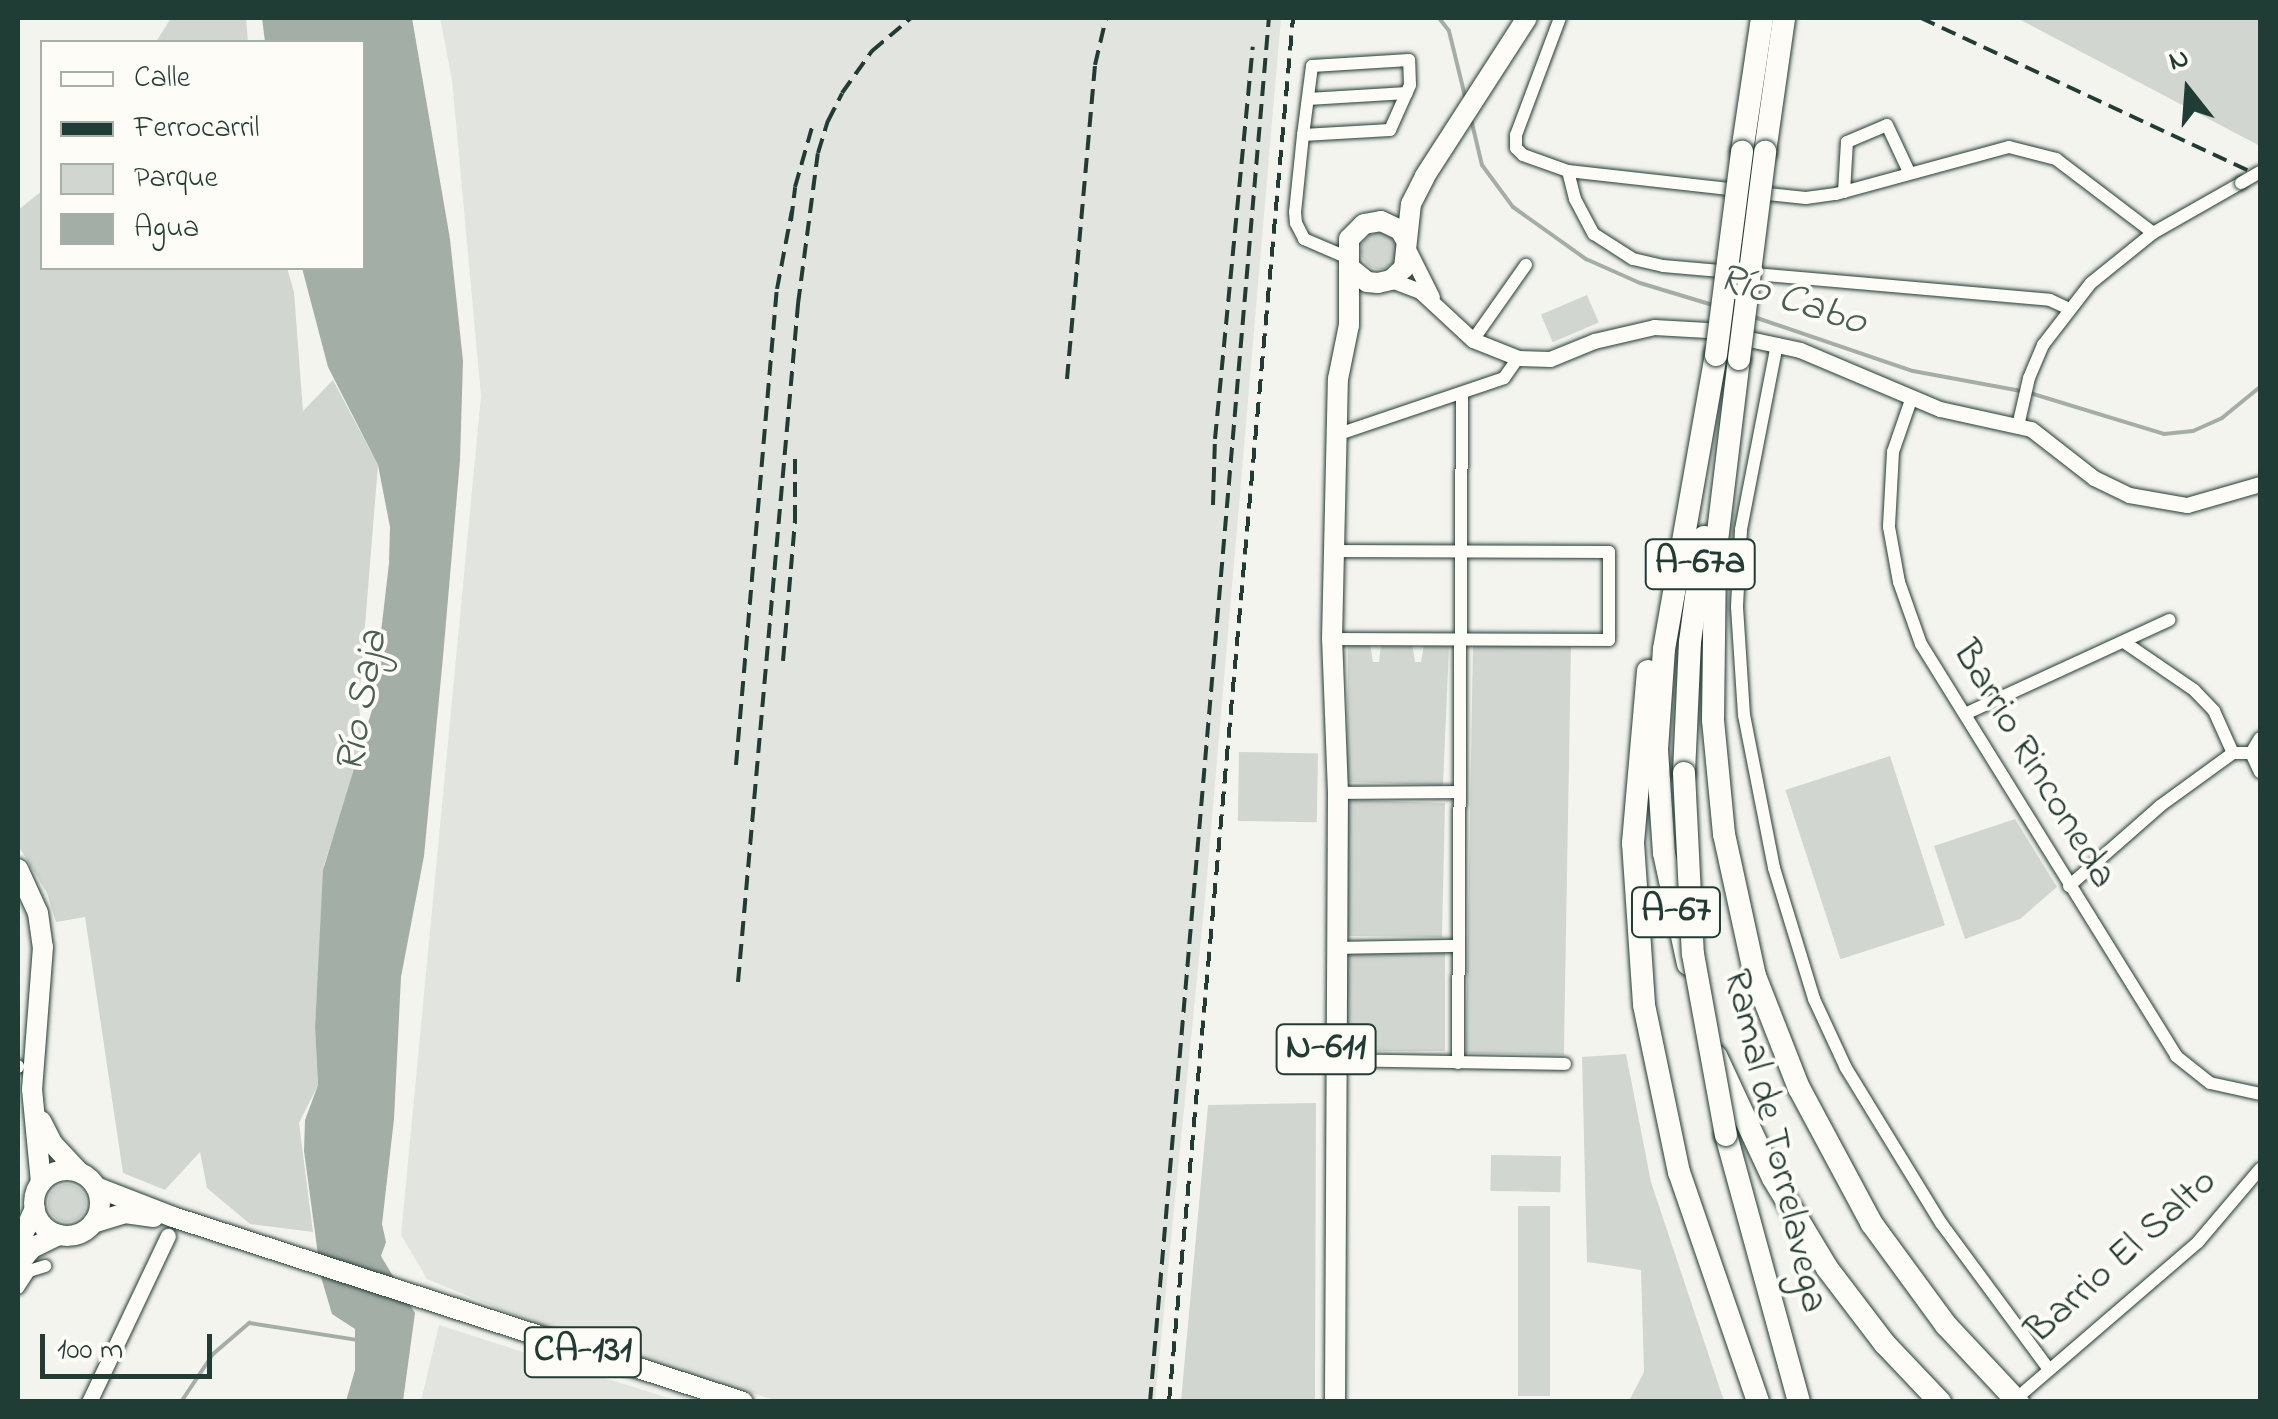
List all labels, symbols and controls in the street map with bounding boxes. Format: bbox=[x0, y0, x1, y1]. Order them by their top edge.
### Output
text: N bbox=[2164, 38, 2194, 83]
legend bbox=[40, 40, 365, 270]
north arrow bbox=[2138, 40, 2238, 140]
text: Calle bbox=[134, 57, 190, 101]
text: Ferrocarril bbox=[134, 107, 260, 151]
text: Parque bbox=[134, 157, 218, 201]
text: Agua bbox=[134, 207, 199, 251]
water label: Río Cabo bbox=[1712, 253, 1872, 349]
road number: A-67a bbox=[1642, 531, 1758, 597]
water label: Río Saja bbox=[326, 627, 400, 777]
street label: Barrio Rinconeda bbox=[1940, 632, 2126, 898]
road number: A-67 bbox=[1628, 879, 1724, 945]
street label: Ramal de Torrelavega bbox=[1711, 965, 1837, 1317]
road number: N-611 bbox=[1274, 1016, 1378, 1082]
street label: Barrio El Salto bbox=[2017, 1159, 2227, 1355]
scale bar bbox=[45, 1314, 218, 1376]
road number: CA-131 bbox=[523, 1319, 643, 1385]
text: 100 m bbox=[57, 1329, 123, 1373]

